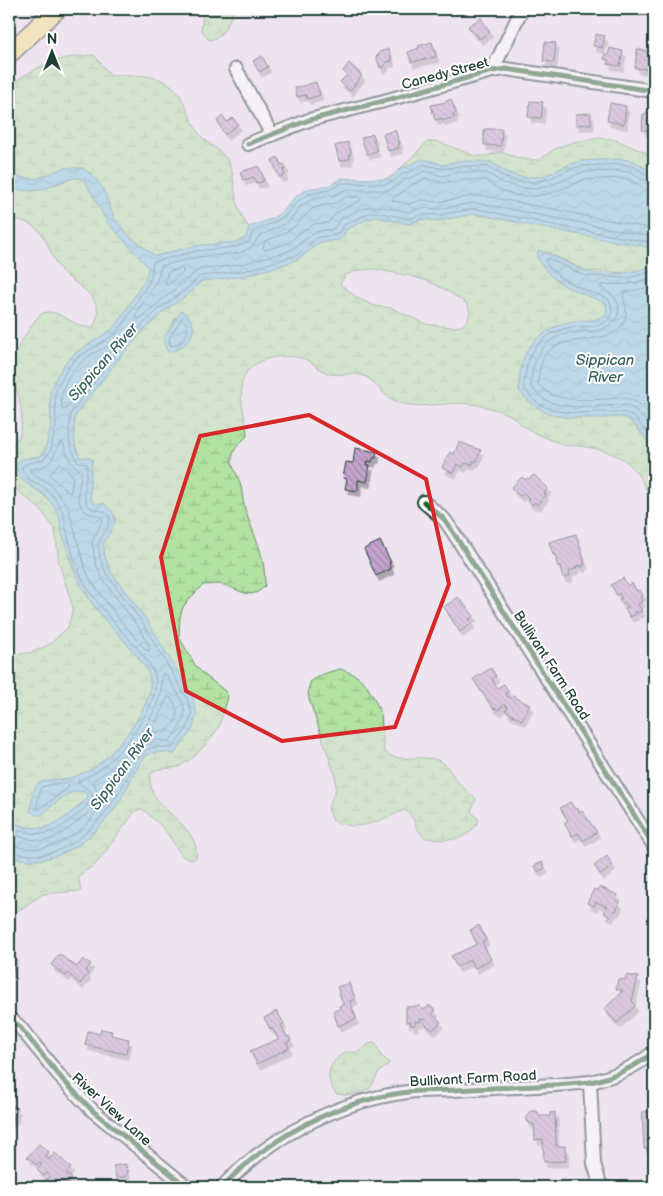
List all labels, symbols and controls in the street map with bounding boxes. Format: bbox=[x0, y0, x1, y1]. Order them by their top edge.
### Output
north arrow bbox=[28, 28, 78, 78]
text: N bbox=[47, 31, 57, 48]
street label: Canedy Street bbox=[400, 54, 491, 93]
water label: Sippican River bbox=[64, 318, 143, 405]
water label: Sippican River bbox=[576, 351, 634, 387]
street label: Bullivant Farm Road bbox=[510, 607, 593, 723]
water label: Sippican River bbox=[86, 723, 160, 814]
street label: Bullivant Farm Road bbox=[409, 1067, 537, 1090]
street label: River View Lane bbox=[68, 1069, 155, 1150]

